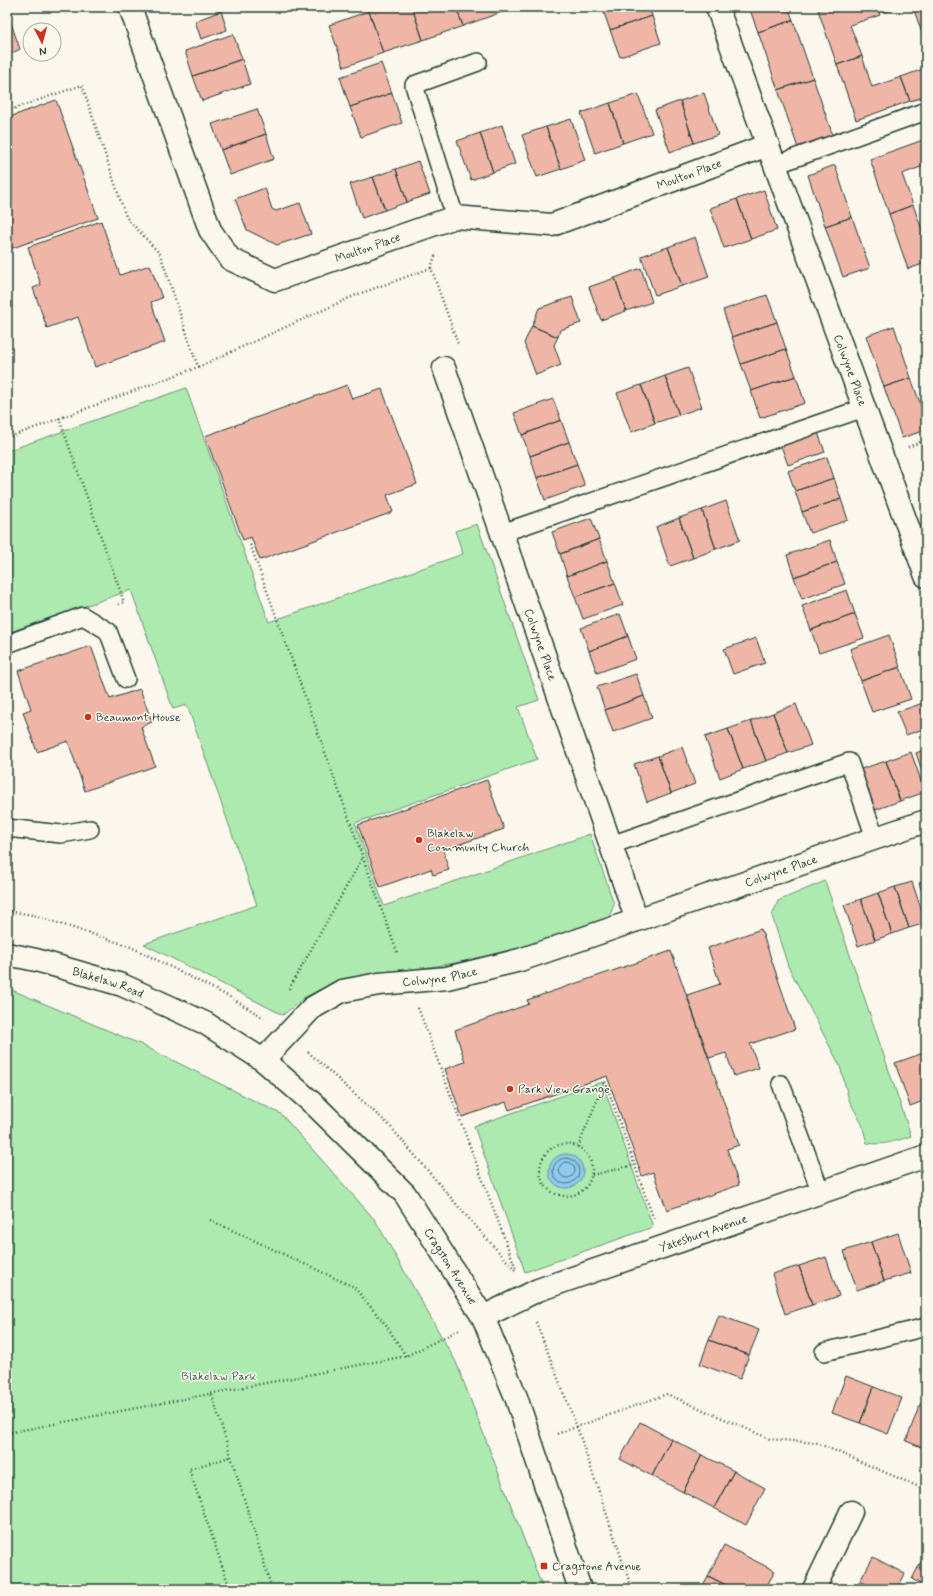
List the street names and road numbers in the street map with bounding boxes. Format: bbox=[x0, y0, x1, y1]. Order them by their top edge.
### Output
street label: Moulton Place bbox=[655, 156, 724, 195]
street label: Moulton Place bbox=[333, 230, 403, 267]
street label: Colwyne Place bbox=[829, 332, 870, 409]
street label: Colwyne Place bbox=[520, 607, 560, 684]
street label: Colwyne Place bbox=[743, 852, 820, 891]
street label: Blakelaw Road bbox=[70, 964, 146, 1003]
street label: Colwyne Place bbox=[402, 964, 480, 991]
street label: Yatesbury Avenue bbox=[657, 1211, 750, 1257]
street label: Cragston Avenue bbox=[420, 1225, 480, 1308]

